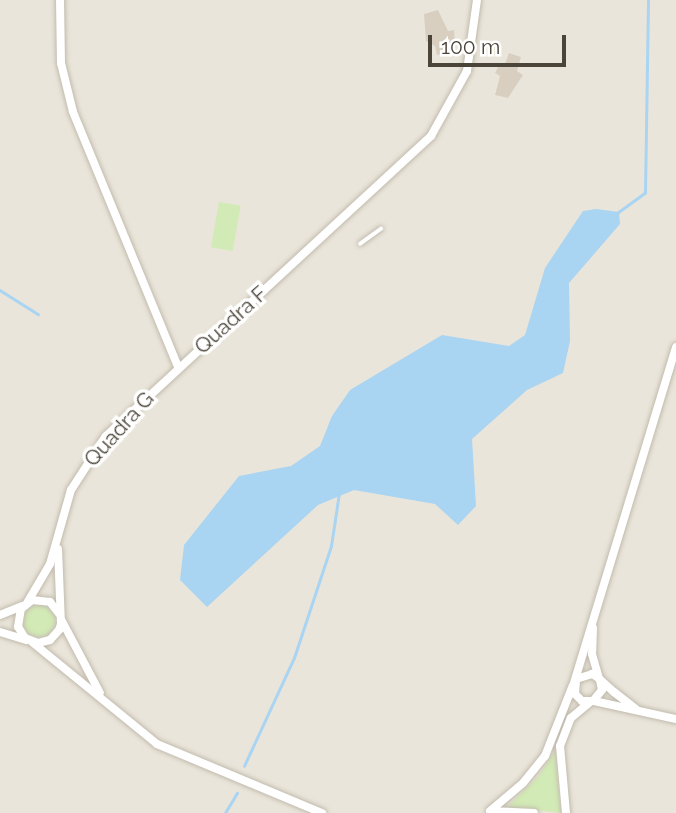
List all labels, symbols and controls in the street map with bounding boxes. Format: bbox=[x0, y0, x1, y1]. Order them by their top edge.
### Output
scale bar bbox=[431, 21, 569, 65]
text: 100 m bbox=[441, 34, 500, 59]
street label: Quadra F bbox=[189, 281, 273, 359]
street label: Quadra G bbox=[79, 386, 159, 472]

